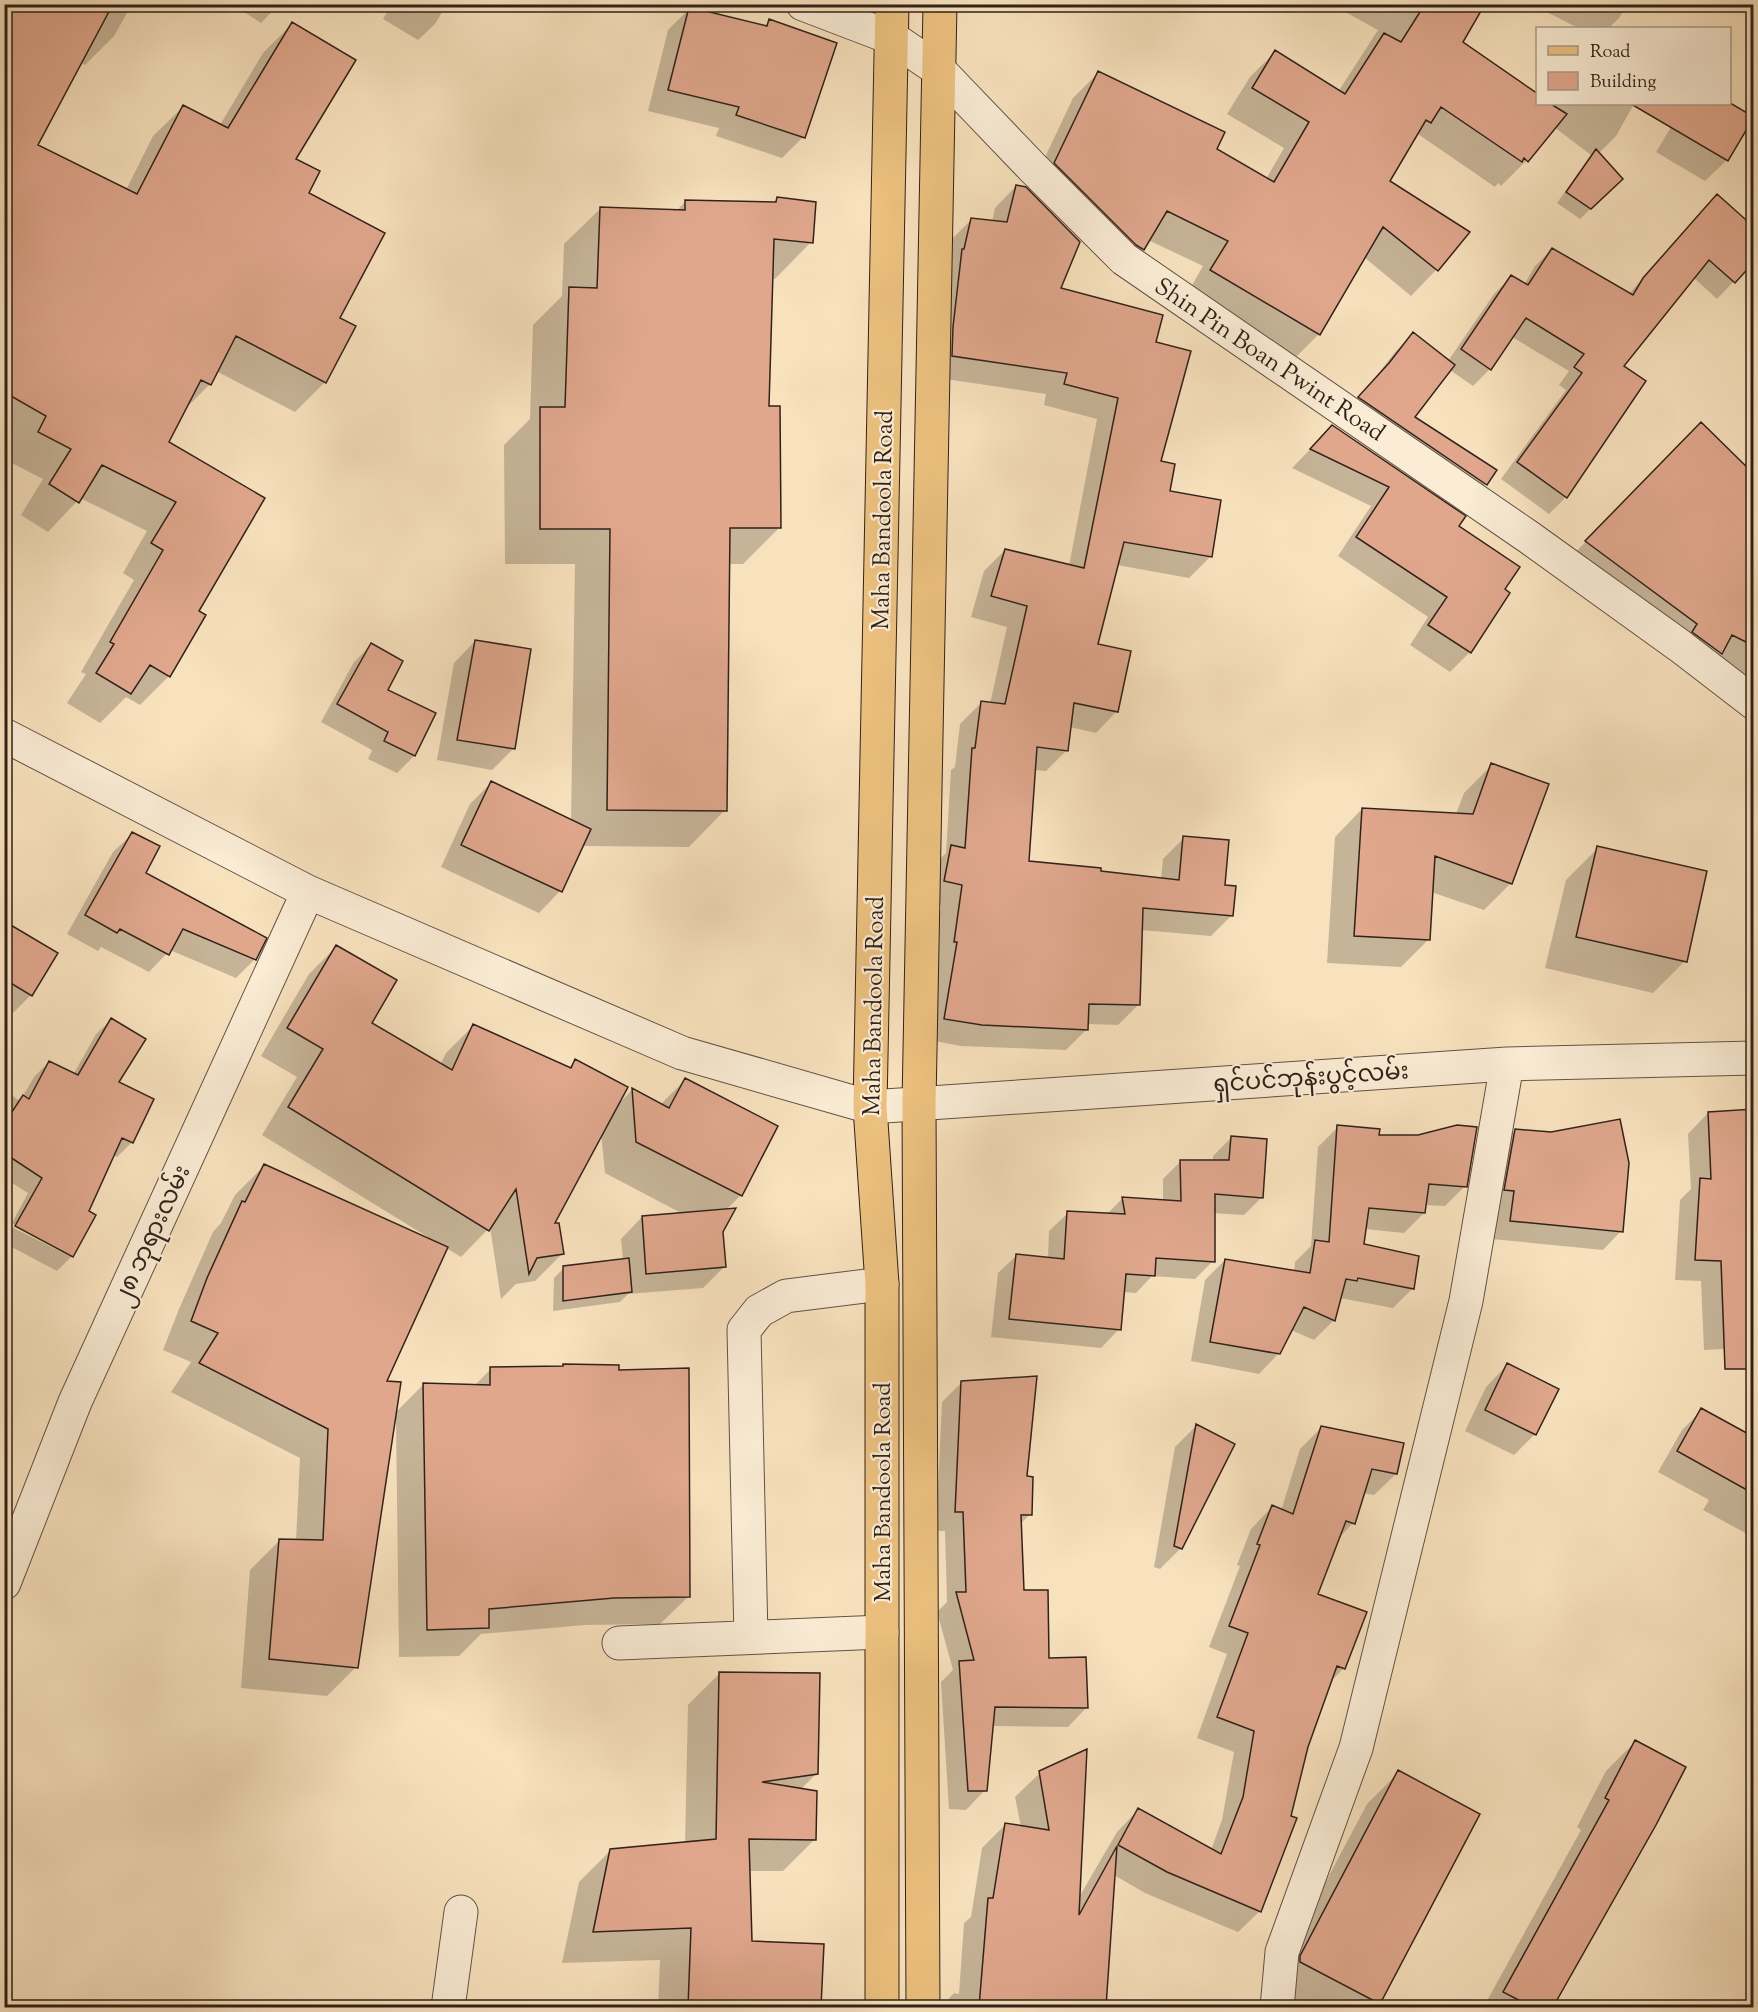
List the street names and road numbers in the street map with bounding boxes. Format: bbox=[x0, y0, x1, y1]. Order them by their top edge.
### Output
street label: Shin Pin Boan Pwint Road bbox=[1147, 271, 1391, 451]
street label: Maha Bandoola Road bbox=[865, 409, 903, 630]
street label: Maha Bandoola Road bbox=[856, 895, 894, 1116]
street label: ရှင်ပင်ဘုန်းပွင့်လမ်း bbox=[1212, 1054, 1410, 1103]
street label: ၂၈ ဘုရားလမ်း bbox=[105, 1160, 200, 1312]
street label: Maha Bandoola Road bbox=[867, 1382, 901, 1602]

